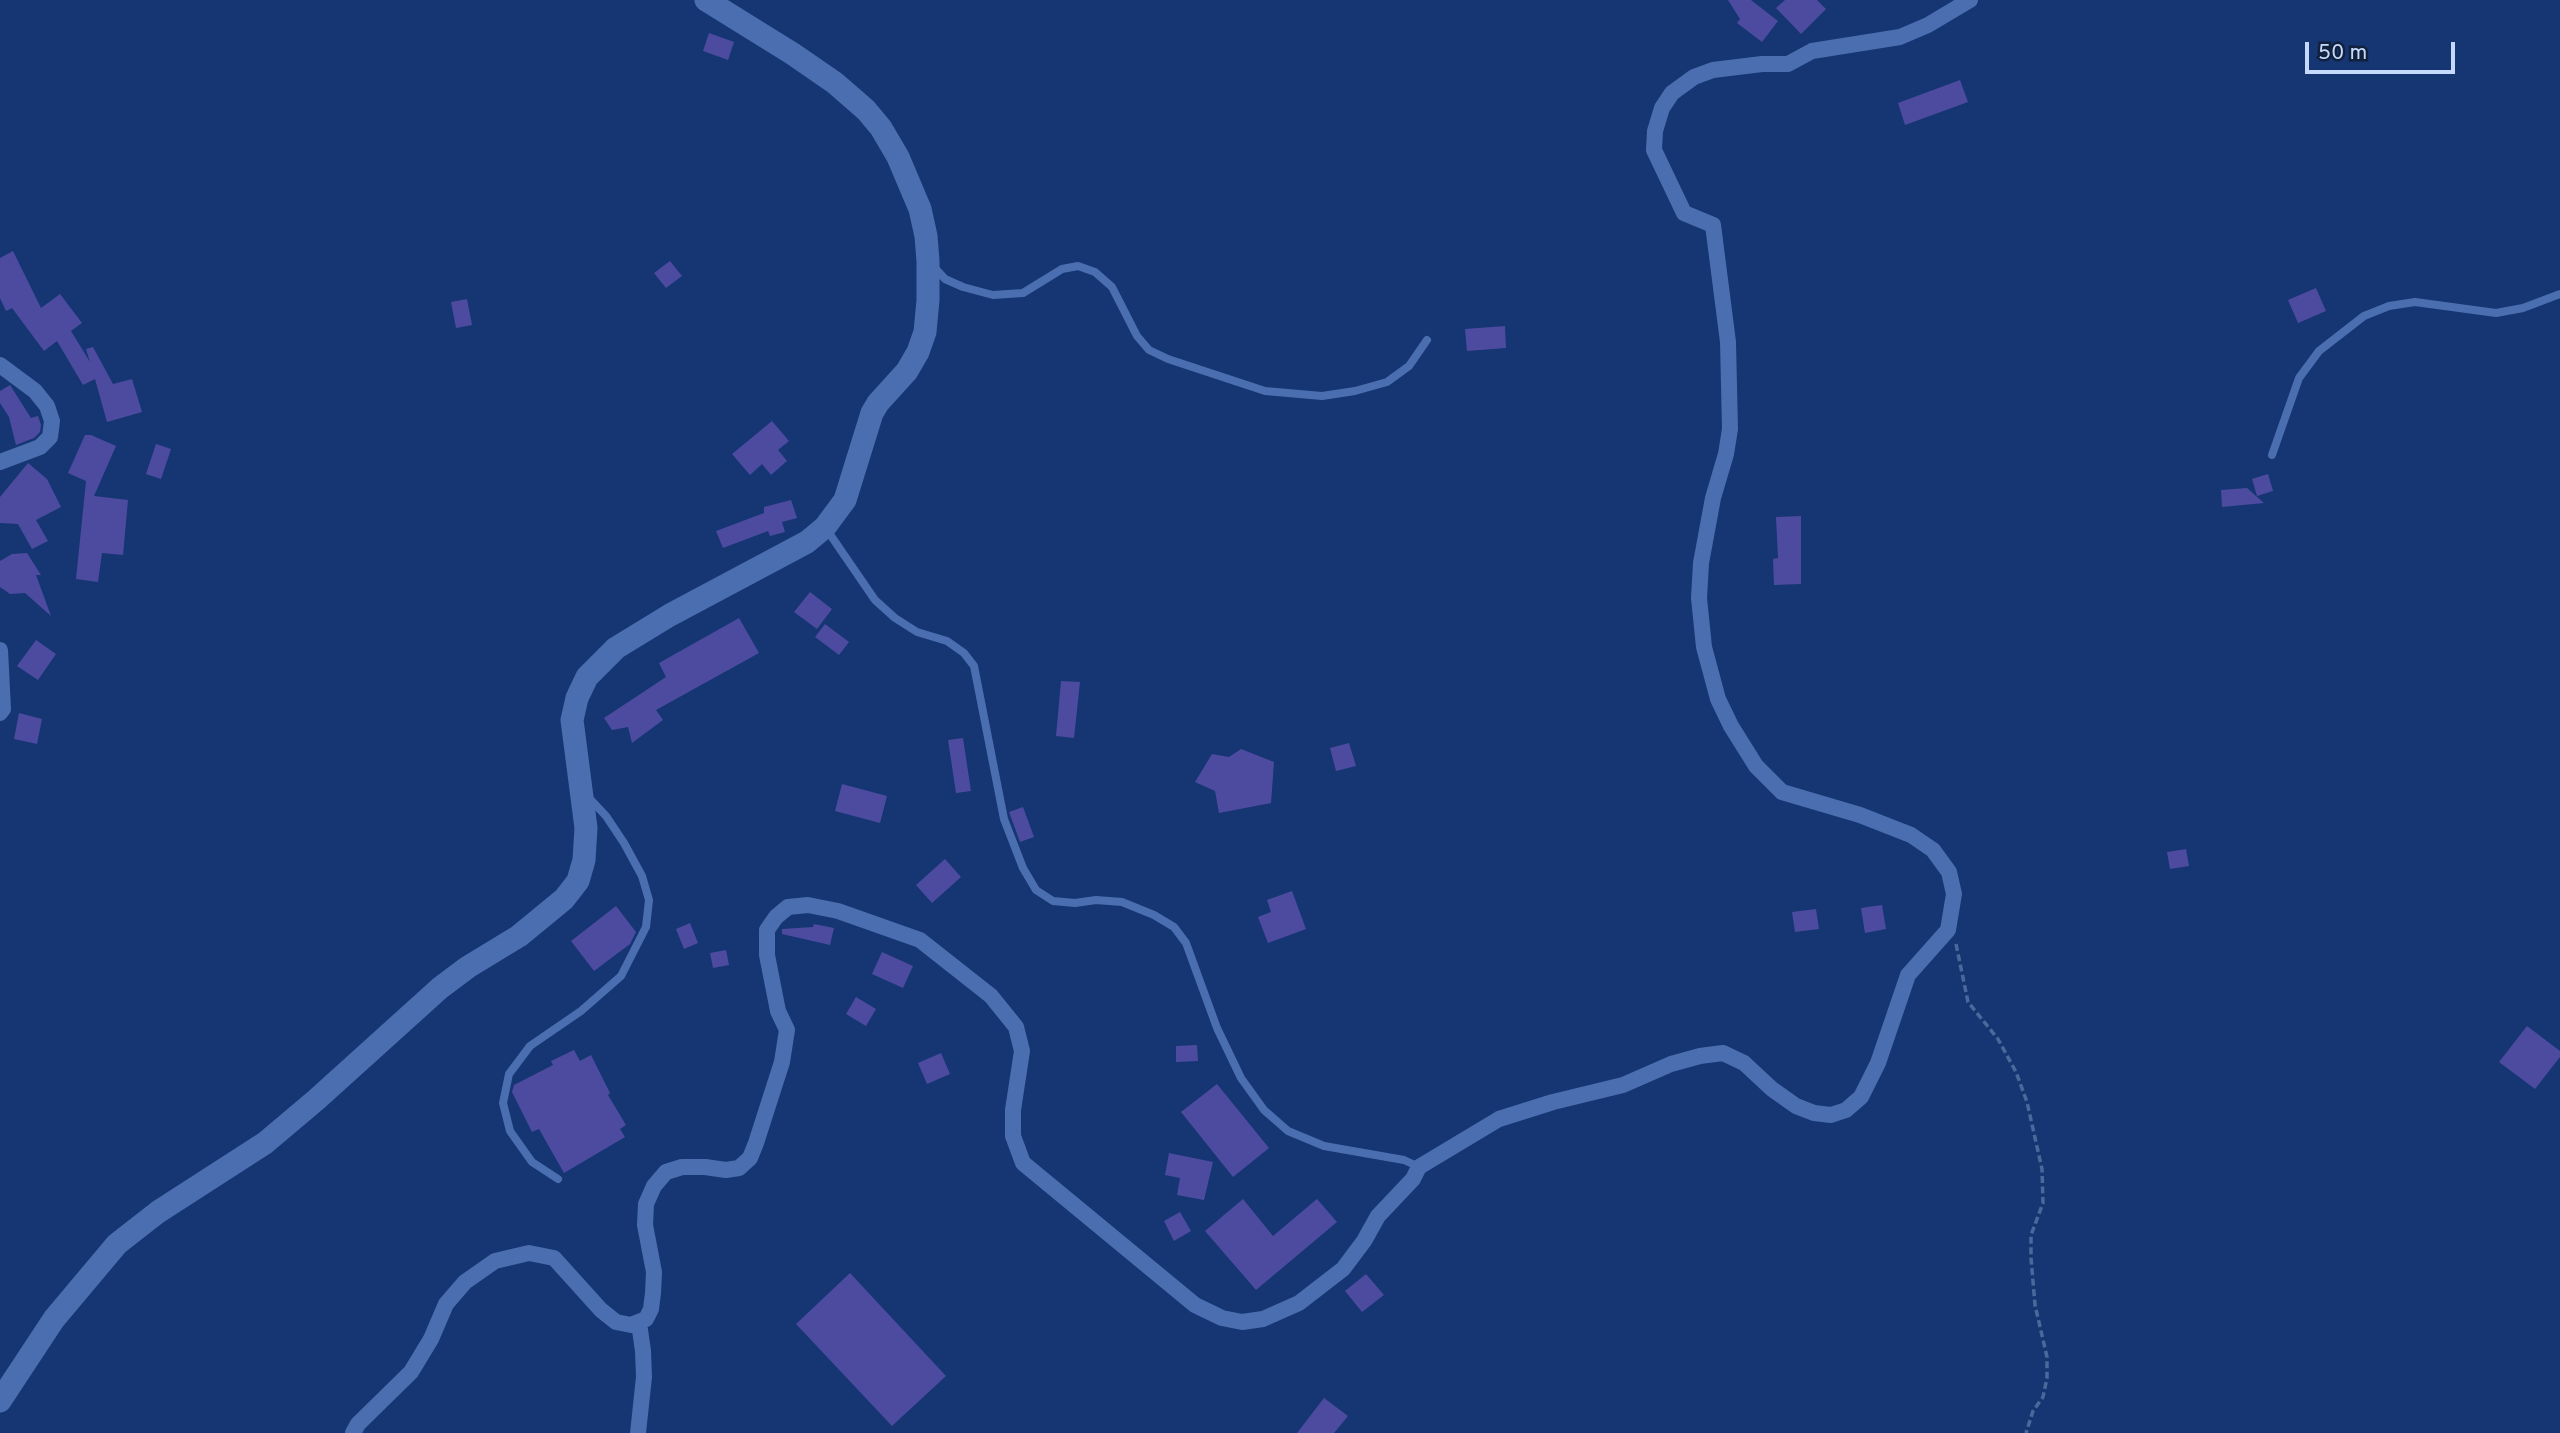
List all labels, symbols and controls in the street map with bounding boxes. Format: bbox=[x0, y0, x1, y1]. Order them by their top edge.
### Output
scale bar bbox=[2308, 28, 2458, 72]
text: 50 m bbox=[2318, 40, 2367, 67]

